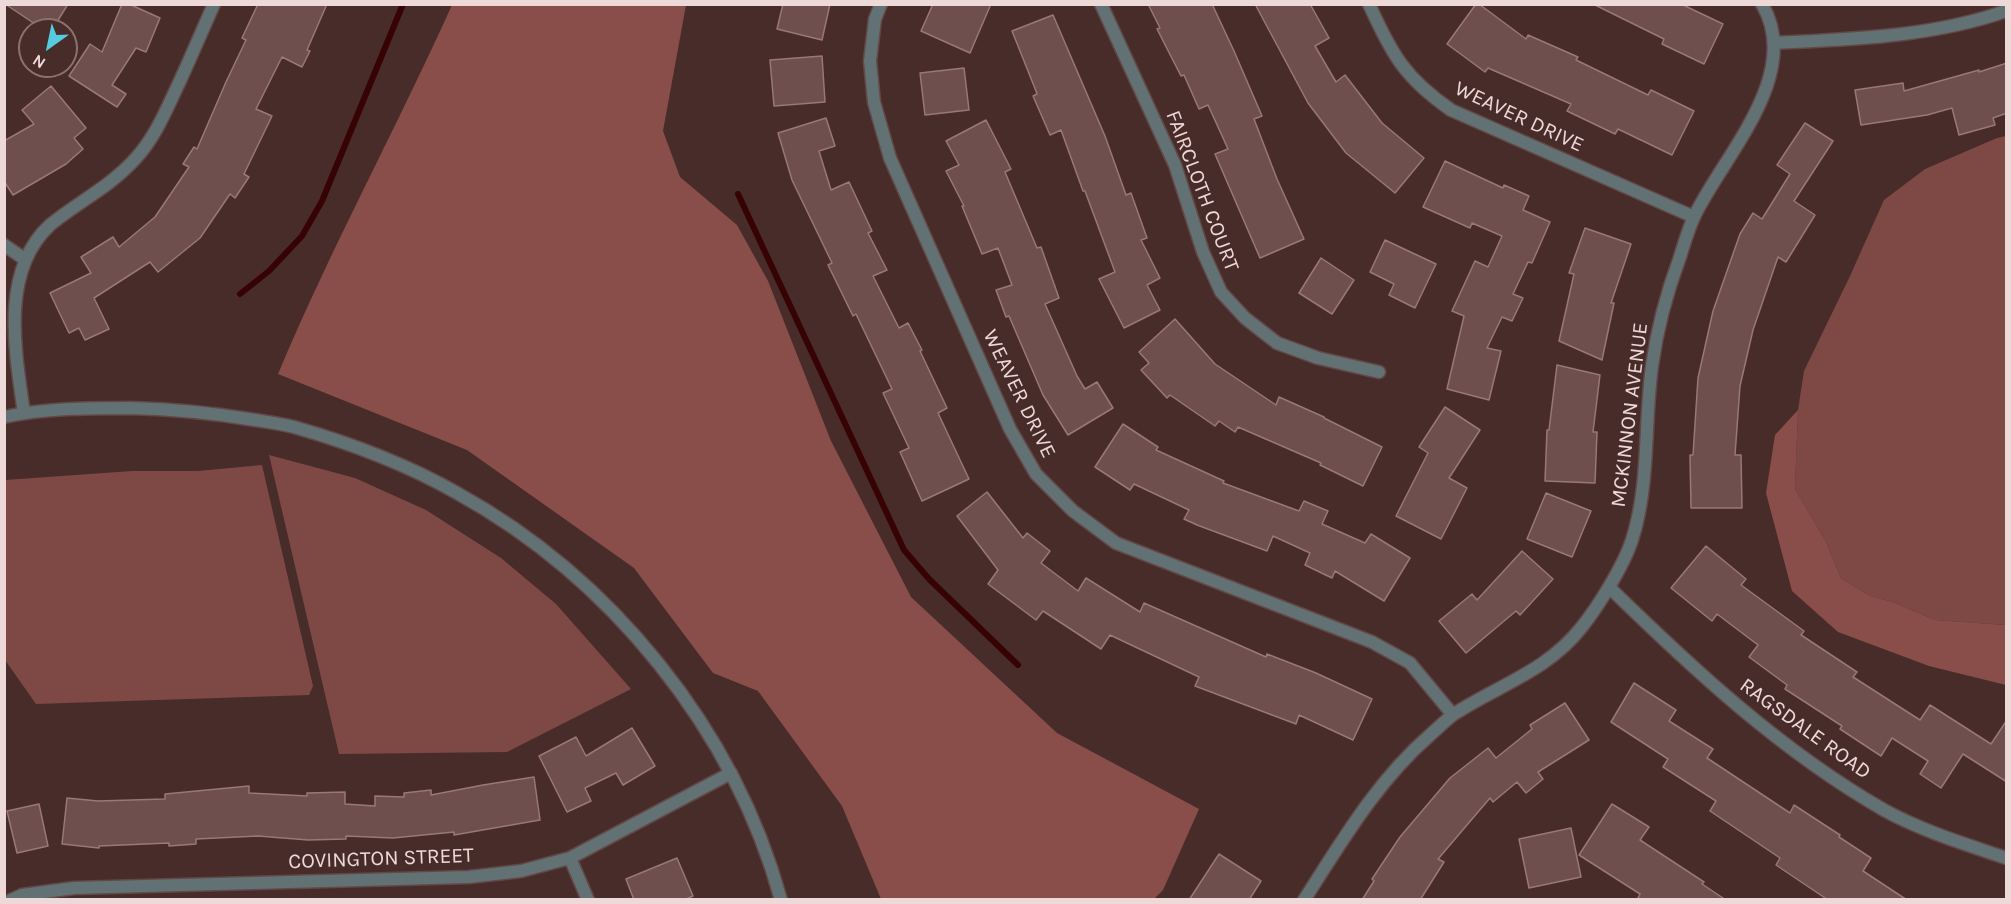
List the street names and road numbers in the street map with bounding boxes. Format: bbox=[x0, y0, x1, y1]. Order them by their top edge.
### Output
street label: WEAVER DRIVE bbox=[1450, 76, 1588, 158]
street label: FAIRCLOTH COURT bbox=[1160, 107, 1244, 275]
street label: MCKINNON AVENUE bbox=[1606, 321, 1654, 509]
street label: WEAVER DRIVE bbox=[977, 326, 1061, 462]
street label: RAGSDALE ROAD bbox=[1734, 673, 1876, 785]
street label: COVINGTON STREET bbox=[288, 843, 474, 875]

